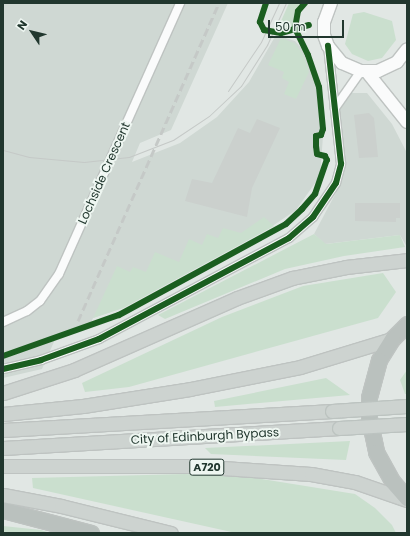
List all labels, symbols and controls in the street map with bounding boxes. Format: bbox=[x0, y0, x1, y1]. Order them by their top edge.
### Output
north arrow bbox=[12, 12, 52, 52]
scale bar bbox=[270, 12, 346, 38]
text: N bbox=[13, 17, 31, 33]
text: 50 m bbox=[275, 18, 306, 35]
street label: Lochside Crescent bbox=[75, 120, 133, 226]
street label: City of Edinburgh Bypass bbox=[131, 425, 279, 447]
road number: A720 bbox=[189, 458, 225, 476]

